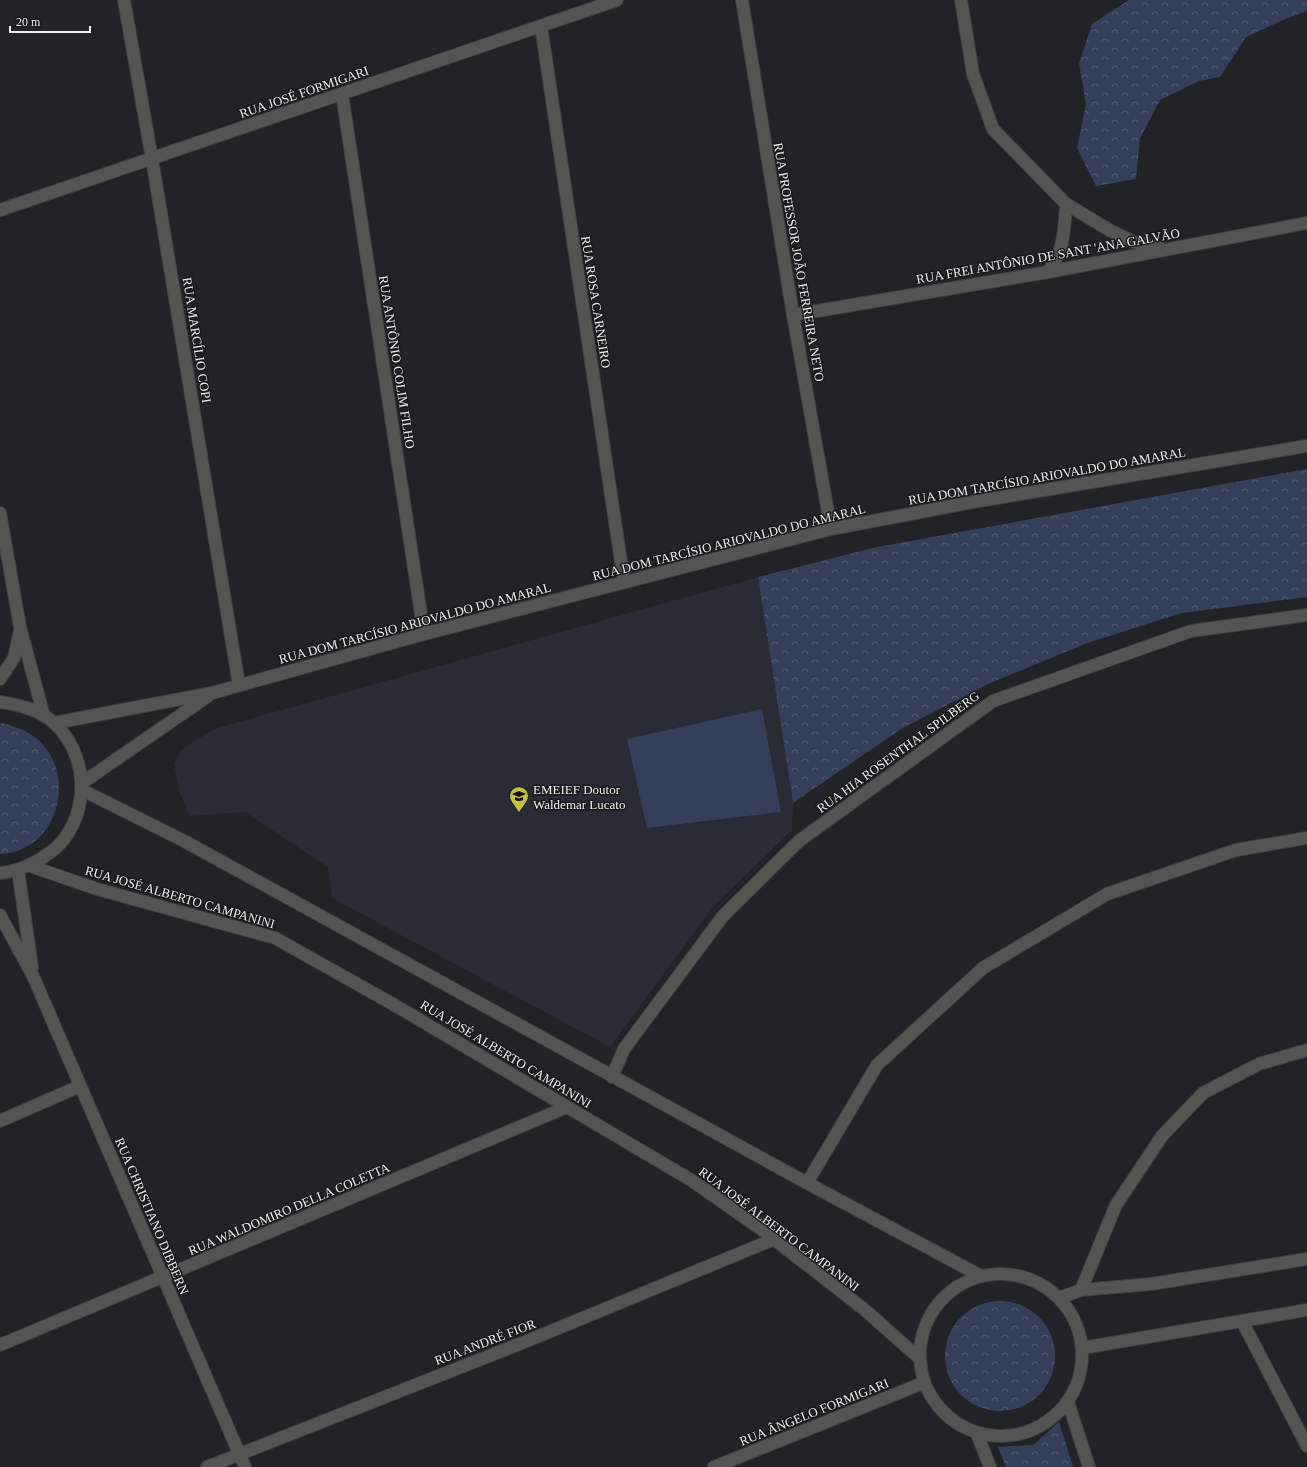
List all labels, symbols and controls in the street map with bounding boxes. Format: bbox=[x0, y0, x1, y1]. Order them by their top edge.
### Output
scale bar bbox=[10, 8, 90, 34]
text: 20 m bbox=[16, 15, 41, 29]
street label: RUA JOSÉ FORMIGARI bbox=[237, 63, 371, 121]
street label: RUA PROFESSOR JOÃO FERREIRA NETO bbox=[771, 141, 827, 383]
street label: RUA FREI ANTÔNIO DE SANT 'ANA GALVÃO bbox=[915, 225, 1181, 287]
street label: RUA ROSA CARNEIRO bbox=[578, 235, 614, 369]
street label: RUA ANTÔNIO COLIM FILHO bbox=[376, 274, 418, 450]
street label: RUA MARCÍLIO COPI bbox=[180, 276, 214, 404]
street label: RUA DOM TARCÍSIO ARIOVALDO DO AMARAL bbox=[907, 444, 1187, 508]
street label: RUA DOM TARCÍSIO ARIOVALDO DO AMARAL bbox=[591, 501, 867, 583]
street label: RUA DOM TARCÍSIO ARIOVALDO DO AMARAL bbox=[277, 579, 553, 667]
street label: RUA HIA ROSENTHAL SPILBERG bbox=[814, 688, 982, 816]
place label: EMEIEF Doutor Waldemar Lucato bbox=[533, 782, 625, 812]
school or university icon: EMEIEF Doutor Waldemar Lucato bbox=[508, 785, 530, 813]
street label: RUA JOSÉ ALBERTO CAMPANINI bbox=[83, 863, 277, 931]
street label: RUA JOSÉ ALBERTO CAMPANINI bbox=[418, 997, 594, 1111]
street label: RUA CHRISTIANO DIBBERN bbox=[112, 1135, 192, 1297]
street label: RUA WALDOMIRO DELLA COLETTA bbox=[186, 1159, 392, 1258]
street label: RUA JOSÉ ALBERTO CAMPANINI bbox=[696, 1164, 862, 1294]
street label: RUA ANDRÉ FIOR bbox=[432, 1316, 538, 1368]
street label: RUA ÂNGELO FORMIGARI bbox=[737, 1375, 891, 1449]

